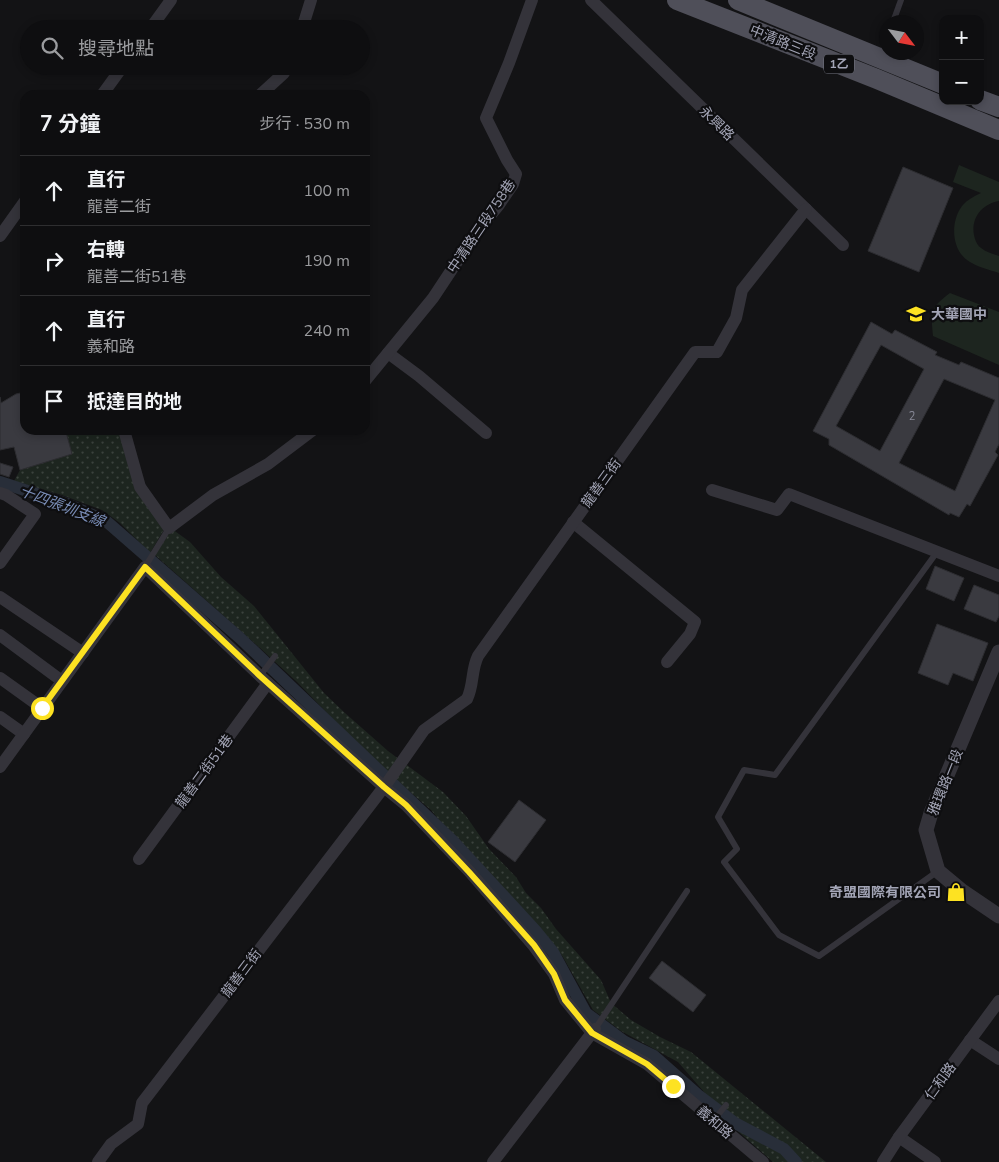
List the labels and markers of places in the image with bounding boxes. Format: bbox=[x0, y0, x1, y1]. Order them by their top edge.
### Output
school or university icon: 大華國中 bbox=[905, 303, 927, 325]
place label: 大華國中 bbox=[931, 305, 987, 324]
shop icon: 奇盟國際有限公司 bbox=[945, 881, 967, 903]
place label: 奇盟國際有限公司 bbox=[829, 883, 941, 902]

